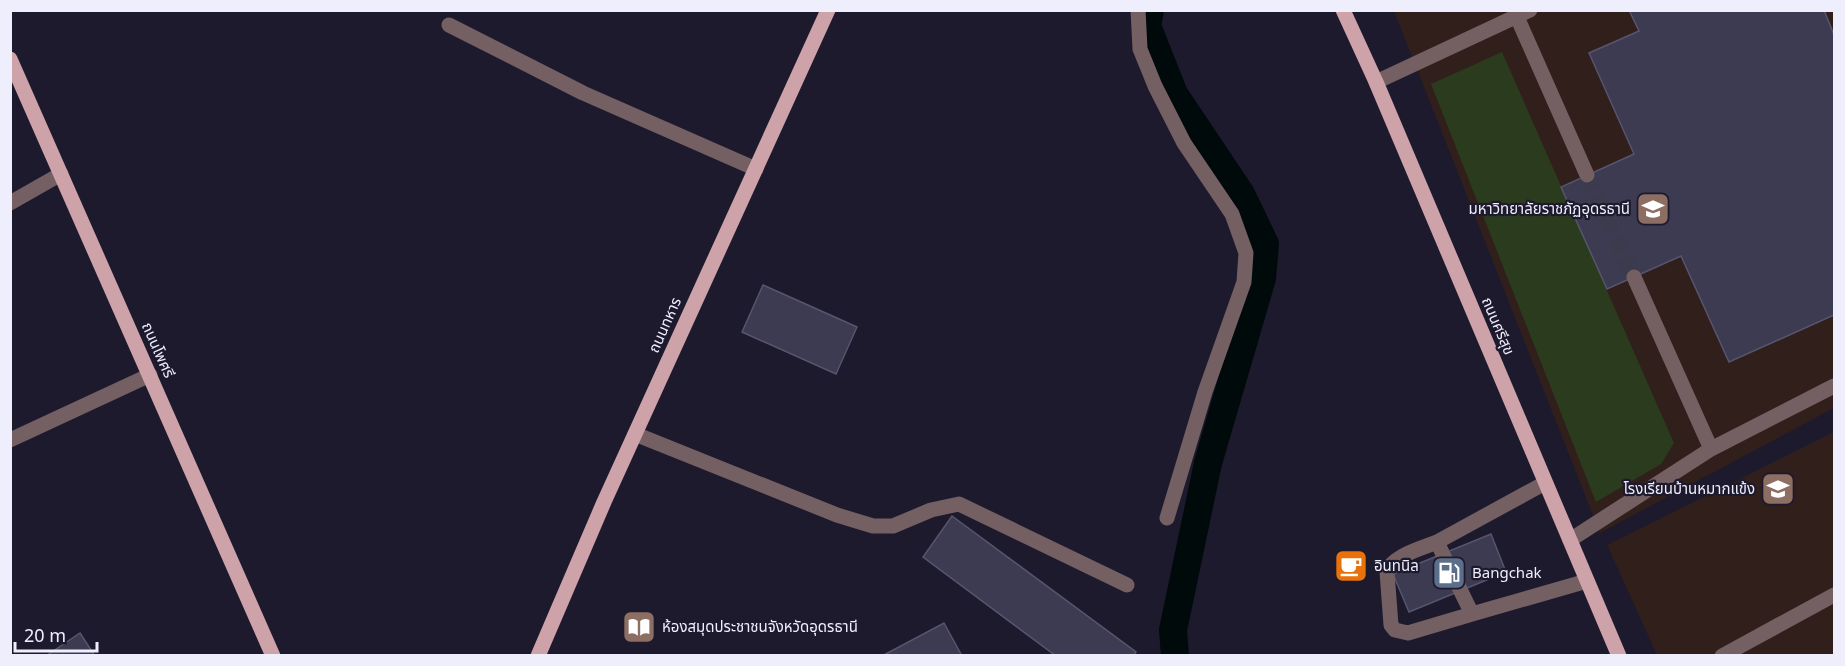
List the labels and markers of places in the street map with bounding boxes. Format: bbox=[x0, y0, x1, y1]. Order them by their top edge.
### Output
school or university icon: มหาวิทยาลัยราชภัฏอุดรธานี bbox=[1635, 191, 1671, 227]
place label: มหาวิทยาลัยราชภัฏอุดรธานี bbox=[1469, 198, 1630, 218]
school or university icon: โรงเรียนบ้านหมากแข้ง bbox=[1760, 471, 1796, 507]
place label: โรงเรียนบ้านหมากแข้ง bbox=[1623, 478, 1755, 498]
cafe icon: อินทนิล bbox=[1333, 548, 1369, 584]
place label: อินทนิล bbox=[1374, 555, 1419, 575]
fuel station icon: Bangchak bbox=[1431, 555, 1467, 591]
place label: Bangchak bbox=[1472, 562, 1542, 582]
library icon: ห้องสมุดประชาชนจังหวัดอุดรธานี bbox=[621, 609, 657, 645]
place label: ห้องสมุดประชาชนจังหวัดอุดรธานี bbox=[662, 616, 858, 636]

